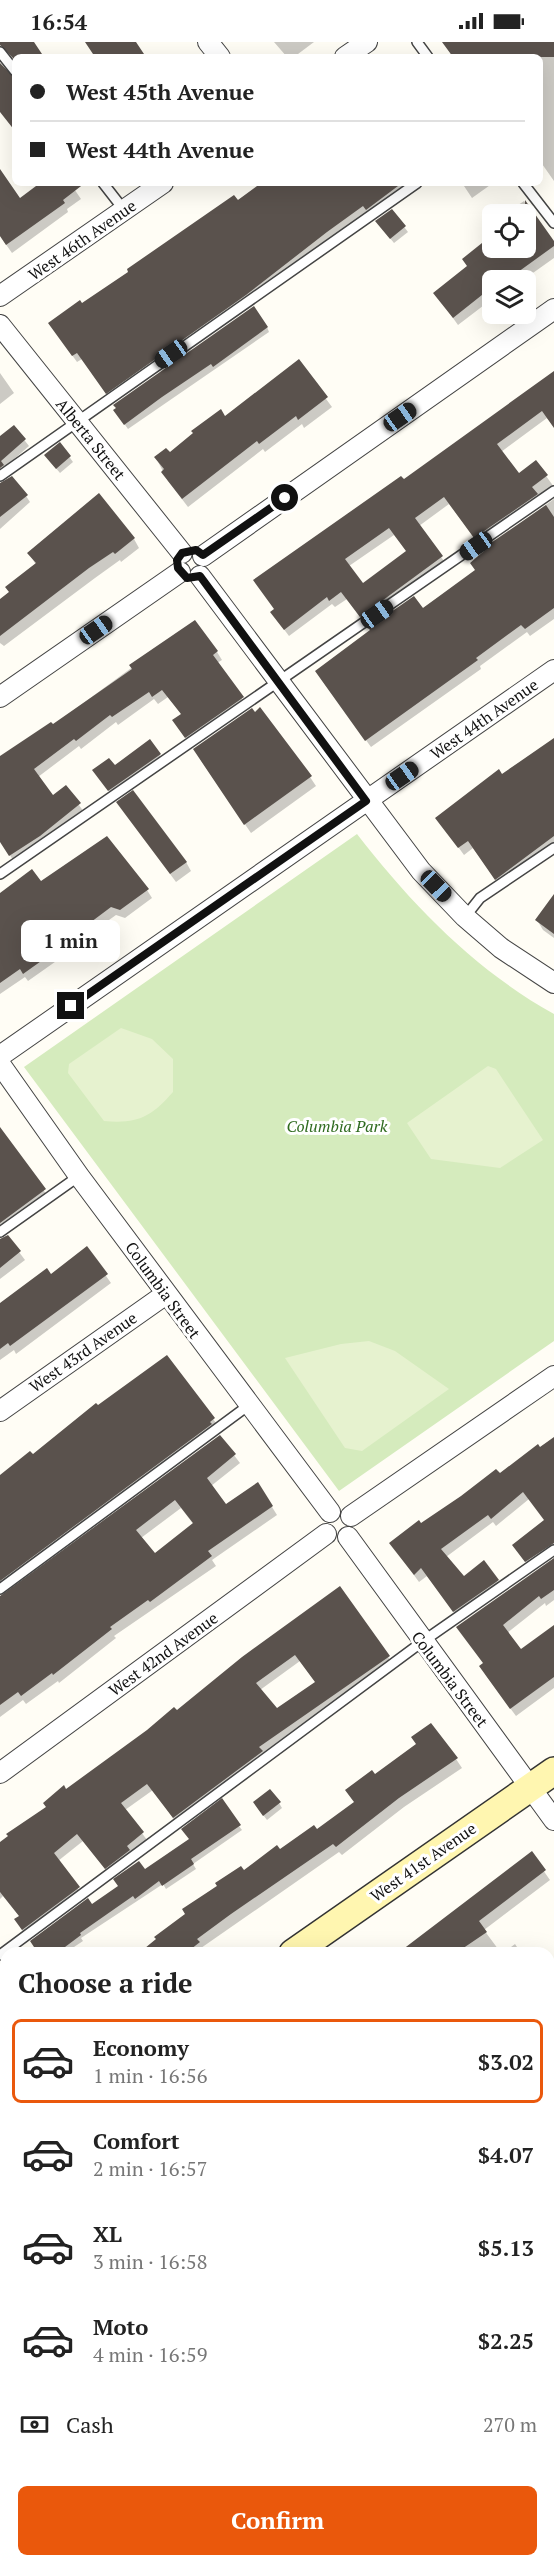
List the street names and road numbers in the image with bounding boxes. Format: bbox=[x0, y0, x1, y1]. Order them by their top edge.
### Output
street label: West 46th Avenue bbox=[24, 195, 140, 285]
street label: Alberta Street bbox=[51, 394, 131, 485]
street label: West 44th Avenue bbox=[426, 674, 542, 764]
street label: Columbia Street bbox=[120, 1237, 206, 1343]
street label: West 43rd Avenue bbox=[25, 1307, 141, 1397]
street label: West 42nd Avenue bbox=[104, 1607, 222, 1701]
street label: Columbia Street bbox=[407, 1627, 493, 1731]
street label: West 41st Avenue bbox=[366, 1817, 480, 1907]

